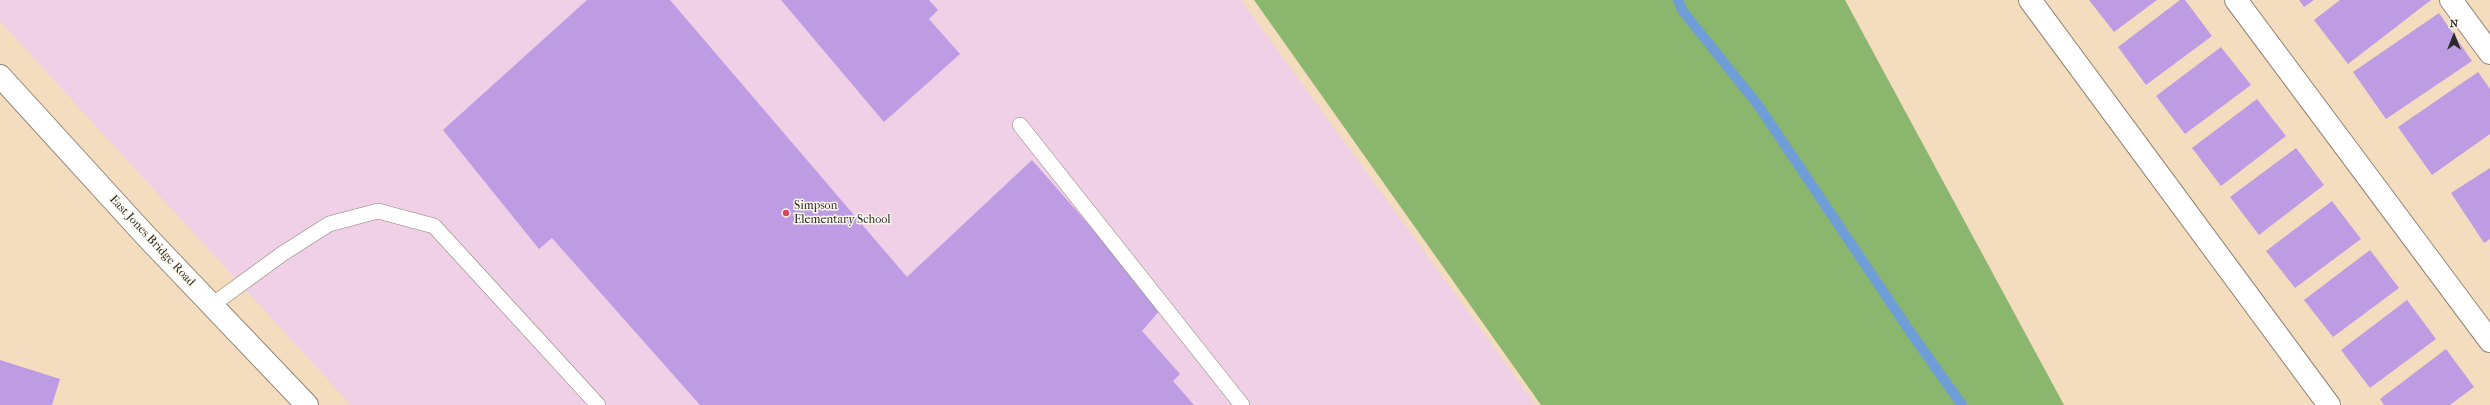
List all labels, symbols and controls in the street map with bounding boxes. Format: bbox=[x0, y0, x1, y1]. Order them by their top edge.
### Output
north arrow bbox=[2434, 16, 2474, 56]
text: N bbox=[2450, 17, 2458, 30]
street label: East Jones Bridge Road bbox=[106, 193, 198, 289]
place label: Simpson Elementary School bbox=[794, 199, 891, 227]
marker: Simpson Elementary School bbox=[781, 208, 791, 218]

